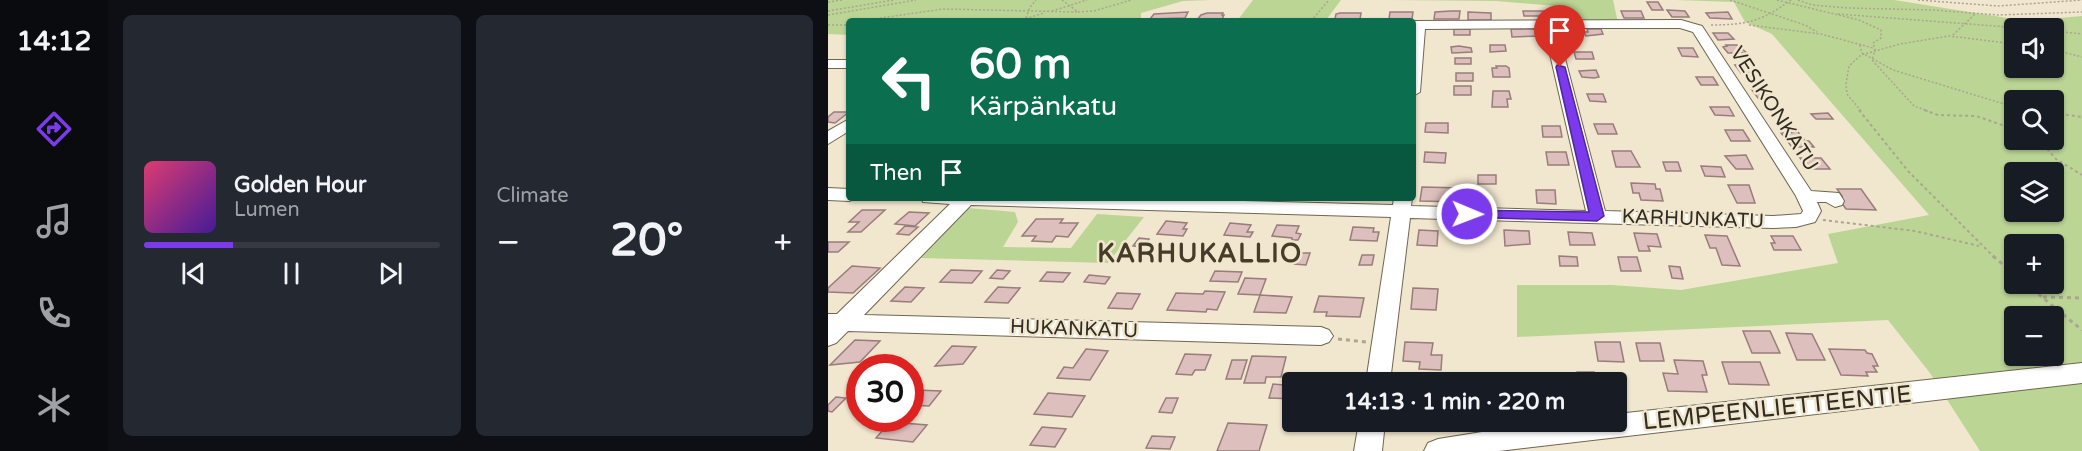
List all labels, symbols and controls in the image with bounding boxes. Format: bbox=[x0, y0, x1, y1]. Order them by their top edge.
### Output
pin bbox=[1534, 5, 1585, 67]
icon: arrive bbox=[1543, 14, 1576, 47]
map controls bbox=[2004, 18, 2064, 366]
button: sound bbox=[2004, 18, 2064, 78]
text: 14:12 bbox=[17, 25, 91, 58]
text: 60 m bbox=[969, 39, 1071, 90]
icon: left bbox=[870, 42, 948, 120]
street label: VESIKONKATU bbox=[1725, 42, 1823, 176]
text: Kärpänkatu bbox=[969, 90, 1117, 123]
button: search bbox=[2004, 90, 2064, 150]
icon: directions bbox=[33, 108, 75, 150]
icon: arrive bbox=[935, 156, 968, 189]
text: Then bbox=[870, 160, 923, 186]
button: layers bbox=[2004, 162, 2064, 222]
text: Golden Hour bbox=[234, 172, 366, 198]
position arrow bbox=[1435, 182, 1499, 246]
text: Climate bbox=[497, 184, 569, 208]
text: Lumen bbox=[234, 198, 300, 222]
icon: music bbox=[33, 200, 75, 242]
street label: KARHUNKATU bbox=[1621, 205, 1765, 233]
text: 20° bbox=[610, 214, 683, 268]
text: − bbox=[497, 223, 520, 262]
text: + bbox=[773, 223, 792, 262]
button: + bbox=[2004, 234, 2064, 294]
district label: KARHUKALLIO bbox=[1097, 238, 1303, 269]
icon: previous bbox=[177, 257, 210, 290]
icon: pause bbox=[275, 257, 308, 290]
icon: next bbox=[374, 257, 407, 290]
icon: phone bbox=[33, 292, 75, 334]
button: − bbox=[2004, 306, 2064, 366]
street label: HUKANKATU bbox=[1009, 315, 1139, 343]
speed limit sign: 30 bbox=[846, 354, 924, 432]
street label: LEMPEENLIETTEENTIE bbox=[1641, 379, 1913, 437]
icon: climate bbox=[33, 384, 75, 426]
text: 14:13 · 1 min · 220 m bbox=[1344, 389, 1565, 415]

